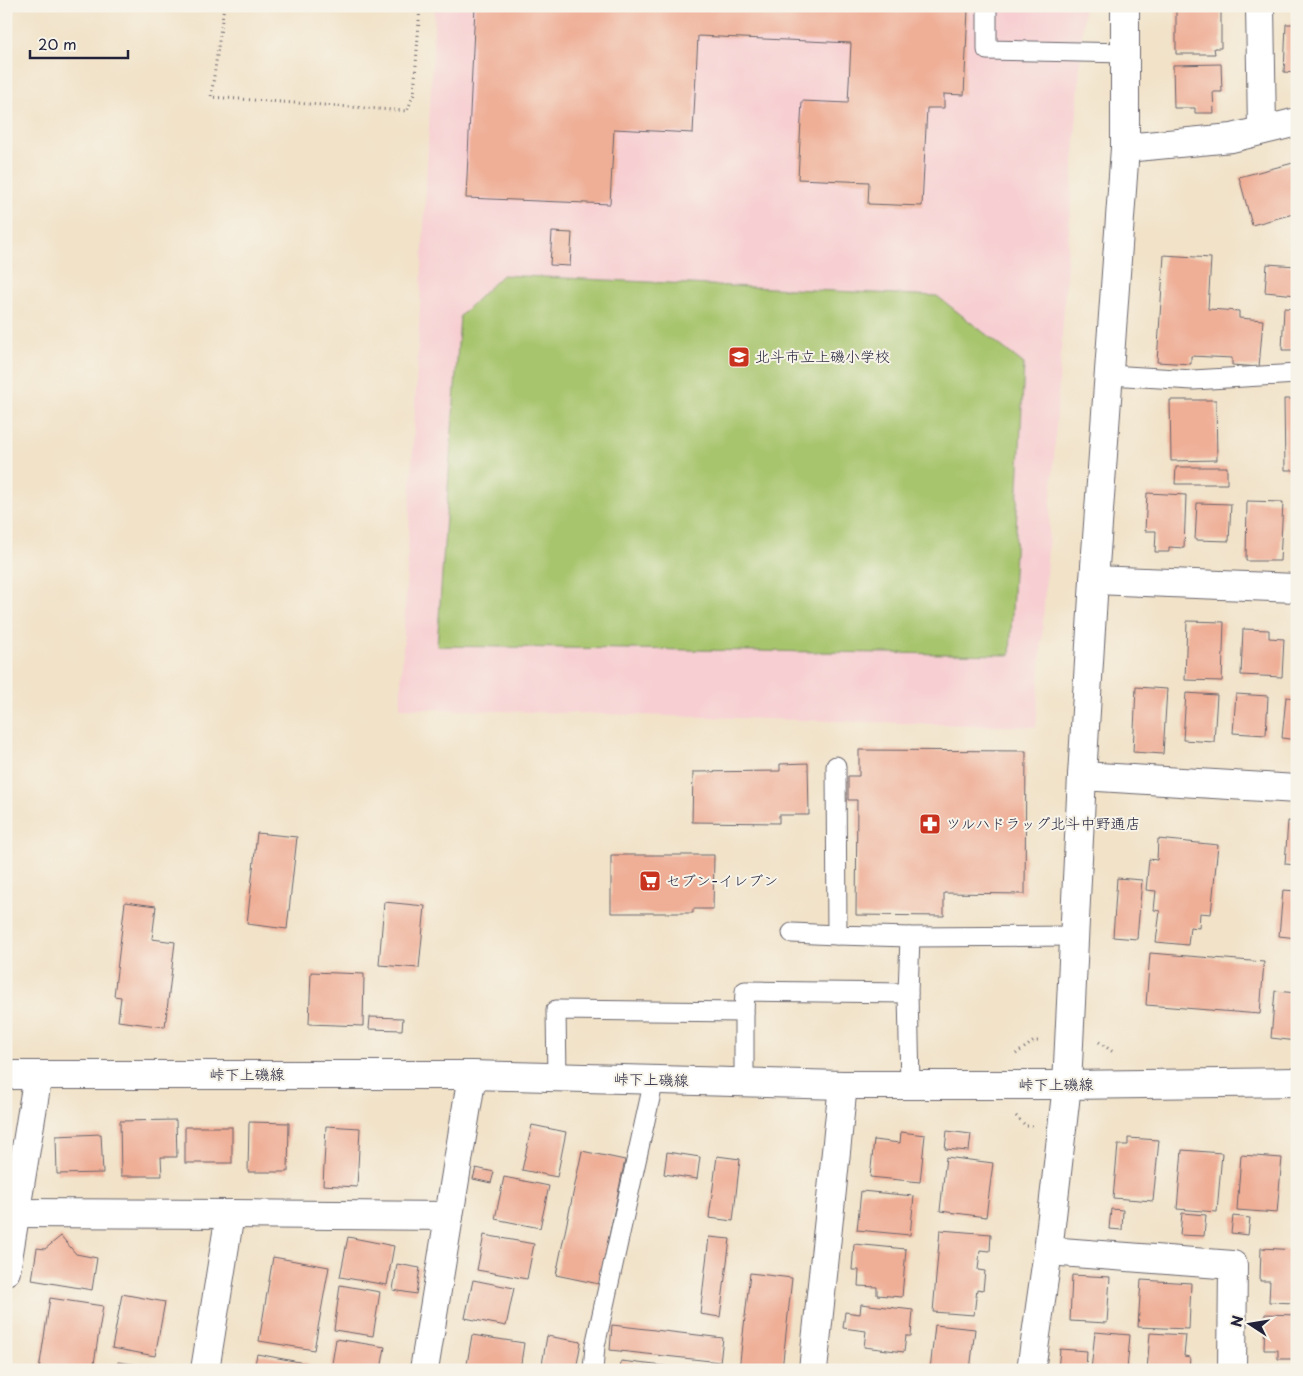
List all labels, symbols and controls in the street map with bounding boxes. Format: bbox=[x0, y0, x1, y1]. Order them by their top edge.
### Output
scale bar bbox=[30, 28, 128, 60]
text: 20 m bbox=[38, 32, 77, 55]
place label: 北斗市立上磯小学校 bbox=[755, 344, 890, 367]
school or university icon: 北斗市立上磯小学校 bbox=[727, 345, 751, 369]
place label: ツルハドラッグ北斗中野通店 bbox=[946, 811, 1140, 834]
pharmacy icon: ツルハドラッグ北斗中野通店 bbox=[918, 812, 942, 836]
place label: セブン-イレブン bbox=[666, 868, 778, 891]
supermarket icon: セブン-イレブン bbox=[638, 869, 662, 893]
street label: 峠下上磯線 bbox=[209, 1062, 285, 1085]
street label: 峠下上磯線 bbox=[613, 1066, 689, 1091]
street label: 峠下上磯線 bbox=[1018, 1072, 1094, 1095]
north arrow bbox=[1226, 1298, 1276, 1348]
text: N bbox=[1225, 1314, 1248, 1329]

